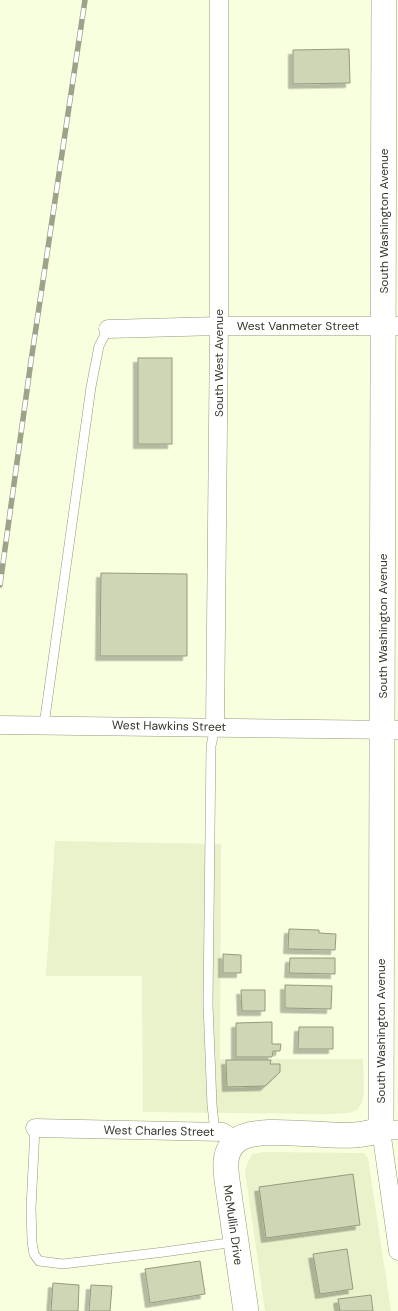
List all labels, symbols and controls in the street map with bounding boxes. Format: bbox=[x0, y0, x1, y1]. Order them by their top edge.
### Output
street label: South Washington Avenue bbox=[376, 148, 392, 294]
street label: South West Avenue bbox=[211, 309, 227, 417]
street label: West Vanmeter Street bbox=[237, 318, 360, 334]
street label: South Washington Avenue bbox=[375, 553, 391, 699]
street label: West Hawkins Street bbox=[112, 717, 227, 735]
street label: South Washington Avenue bbox=[373, 958, 389, 1104]
street label: West Charles Street bbox=[104, 1122, 215, 1140]
street label: McMullin Drive bbox=[219, 1184, 247, 1266]

